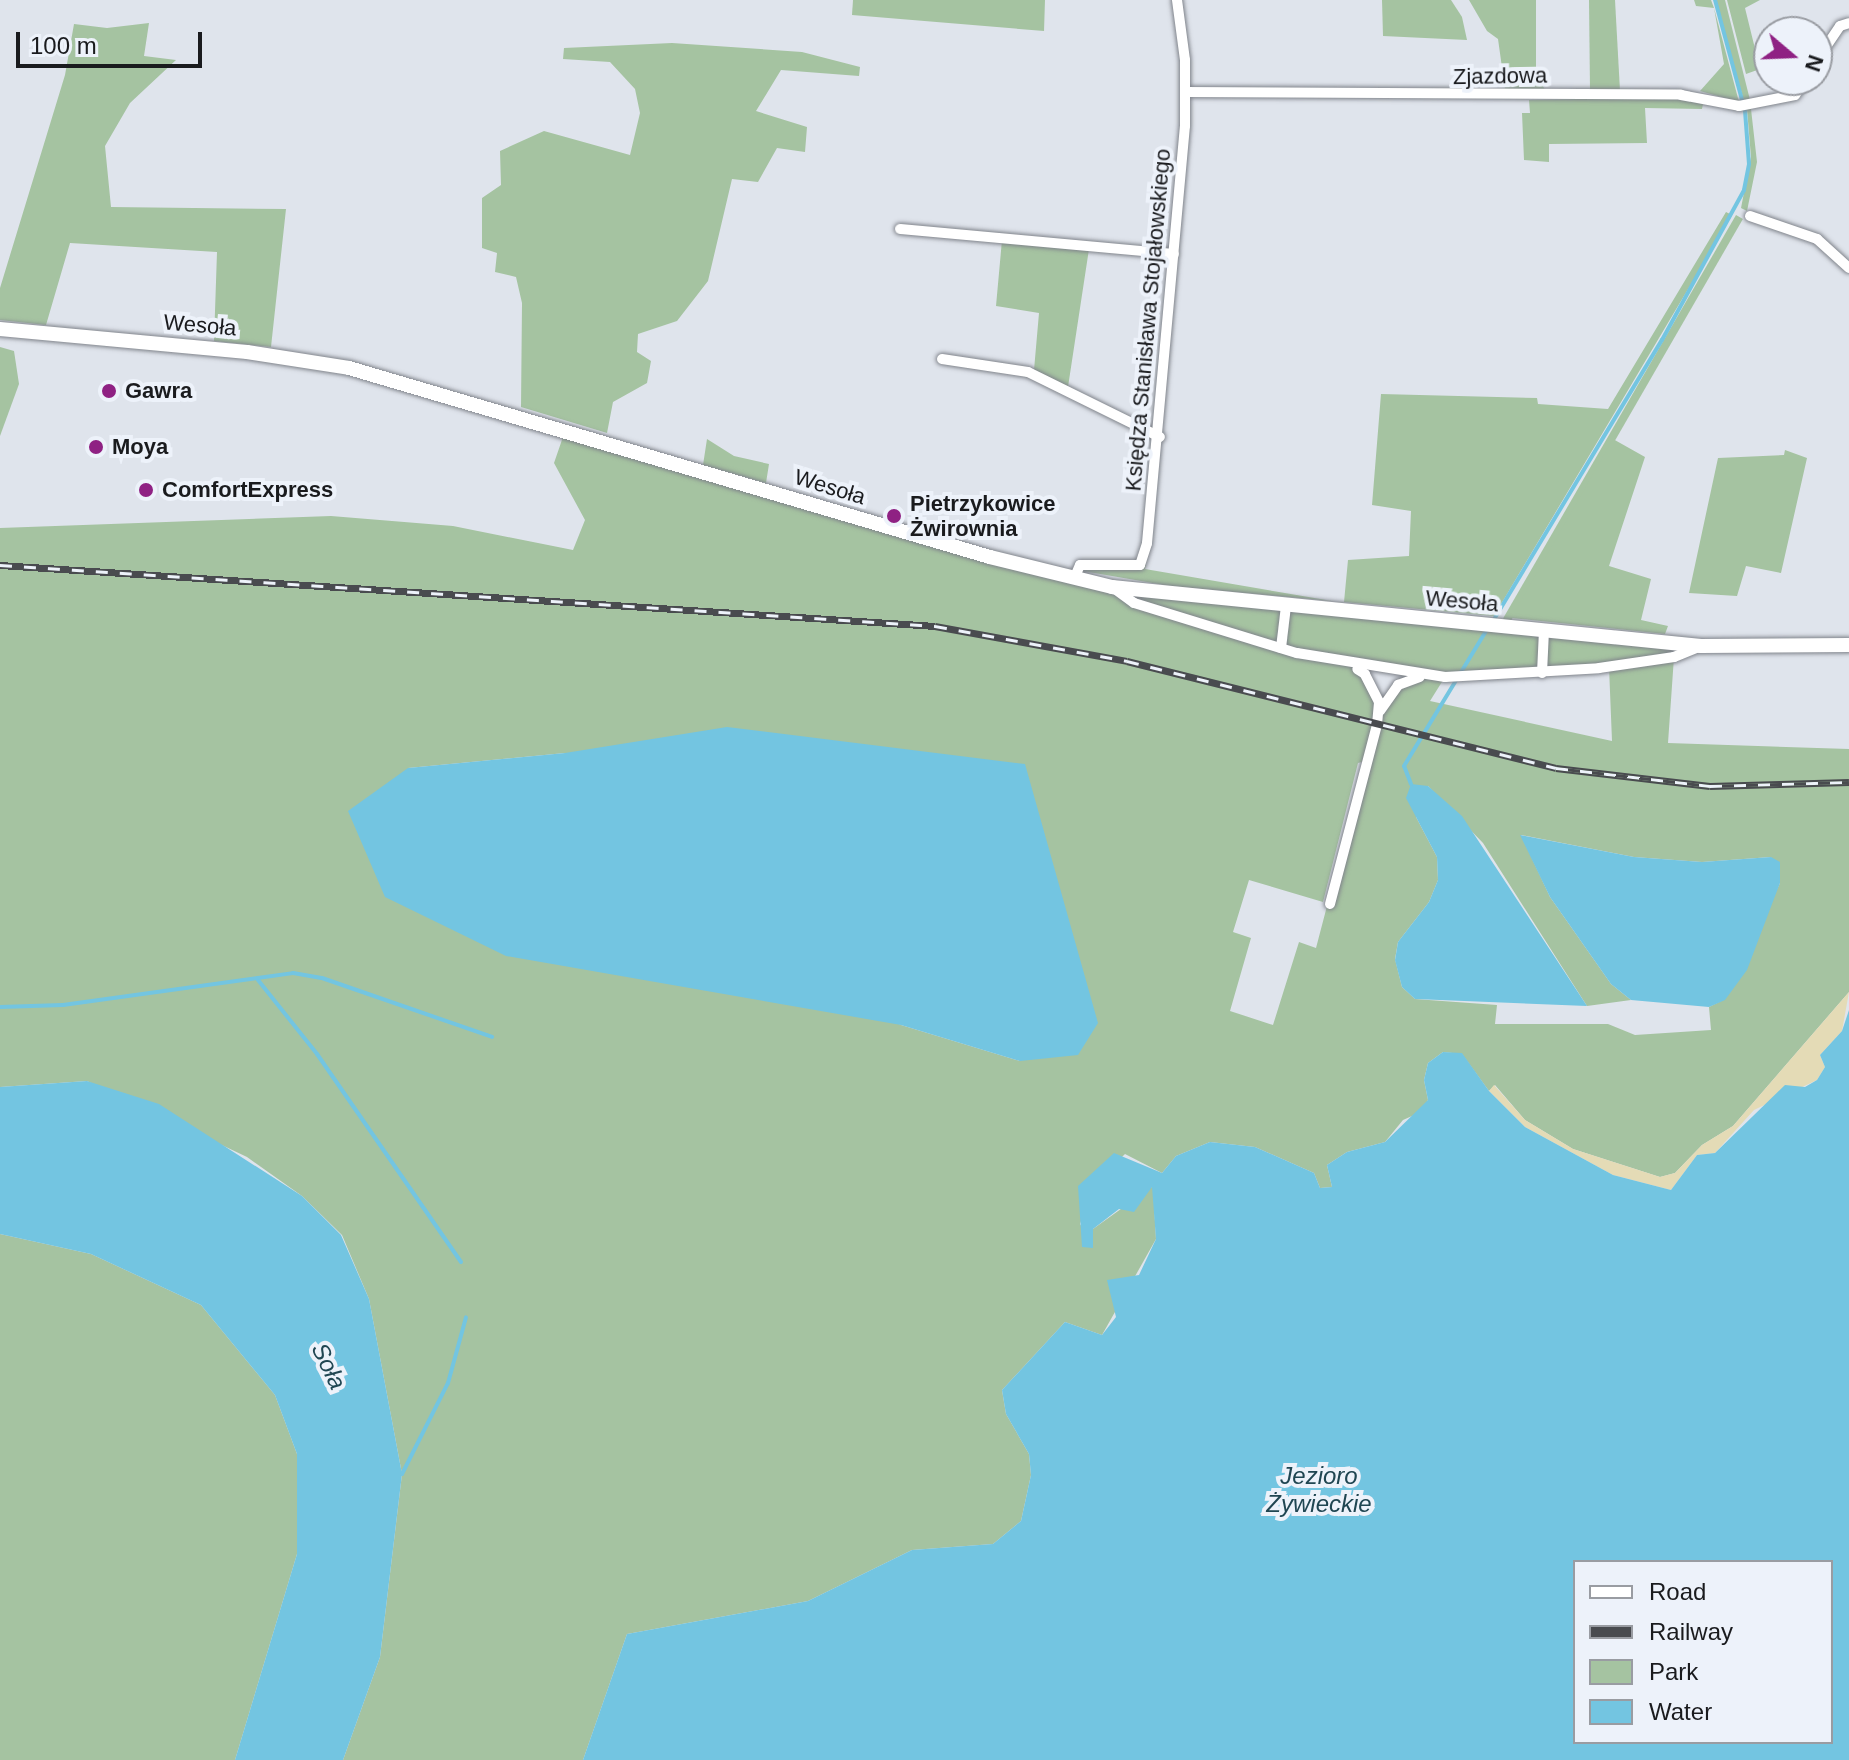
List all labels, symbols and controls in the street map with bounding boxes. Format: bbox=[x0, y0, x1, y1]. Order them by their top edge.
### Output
scale bar bbox=[20, 16, 206, 66]
north arrow bbox=[1753, 16, 1833, 96]
text: 100 m bbox=[30, 32, 97, 59]
text: N bbox=[1800, 52, 1829, 75]
street label: Zjazdowa bbox=[1453, 62, 1547, 90]
street label: Księdza Stanisława Stojałowskiego bbox=[1120, 148, 1176, 492]
street label: Wesoła bbox=[163, 309, 237, 341]
place label: Gawra bbox=[125, 378, 192, 404]
marker: Gawra bbox=[100, 382, 118, 400]
place label: Moya bbox=[112, 434, 168, 460]
marker: Moya bbox=[87, 438, 105, 456]
street label: Wesoła bbox=[791, 464, 869, 510]
place label: ComfortExpress bbox=[162, 477, 333, 503]
marker: ComfortExpress bbox=[137, 481, 155, 499]
place label: Pietrzykowice Żwirownia bbox=[910, 490, 1056, 542]
marker: Pietrzykowice Żwirownia bbox=[885, 507, 903, 525]
street label: Wesoła bbox=[1425, 585, 1499, 617]
water label: Soła bbox=[306, 1338, 352, 1394]
water label: Jezioro Żywieckie bbox=[1266, 1462, 1372, 1518]
legend bbox=[1573, 1560, 1833, 1744]
text: Road bbox=[1649, 1578, 1706, 1605]
text: Railway bbox=[1649, 1618, 1733, 1645]
text: Park bbox=[1649, 1658, 1698, 1685]
text: Water bbox=[1649, 1698, 1712, 1725]

